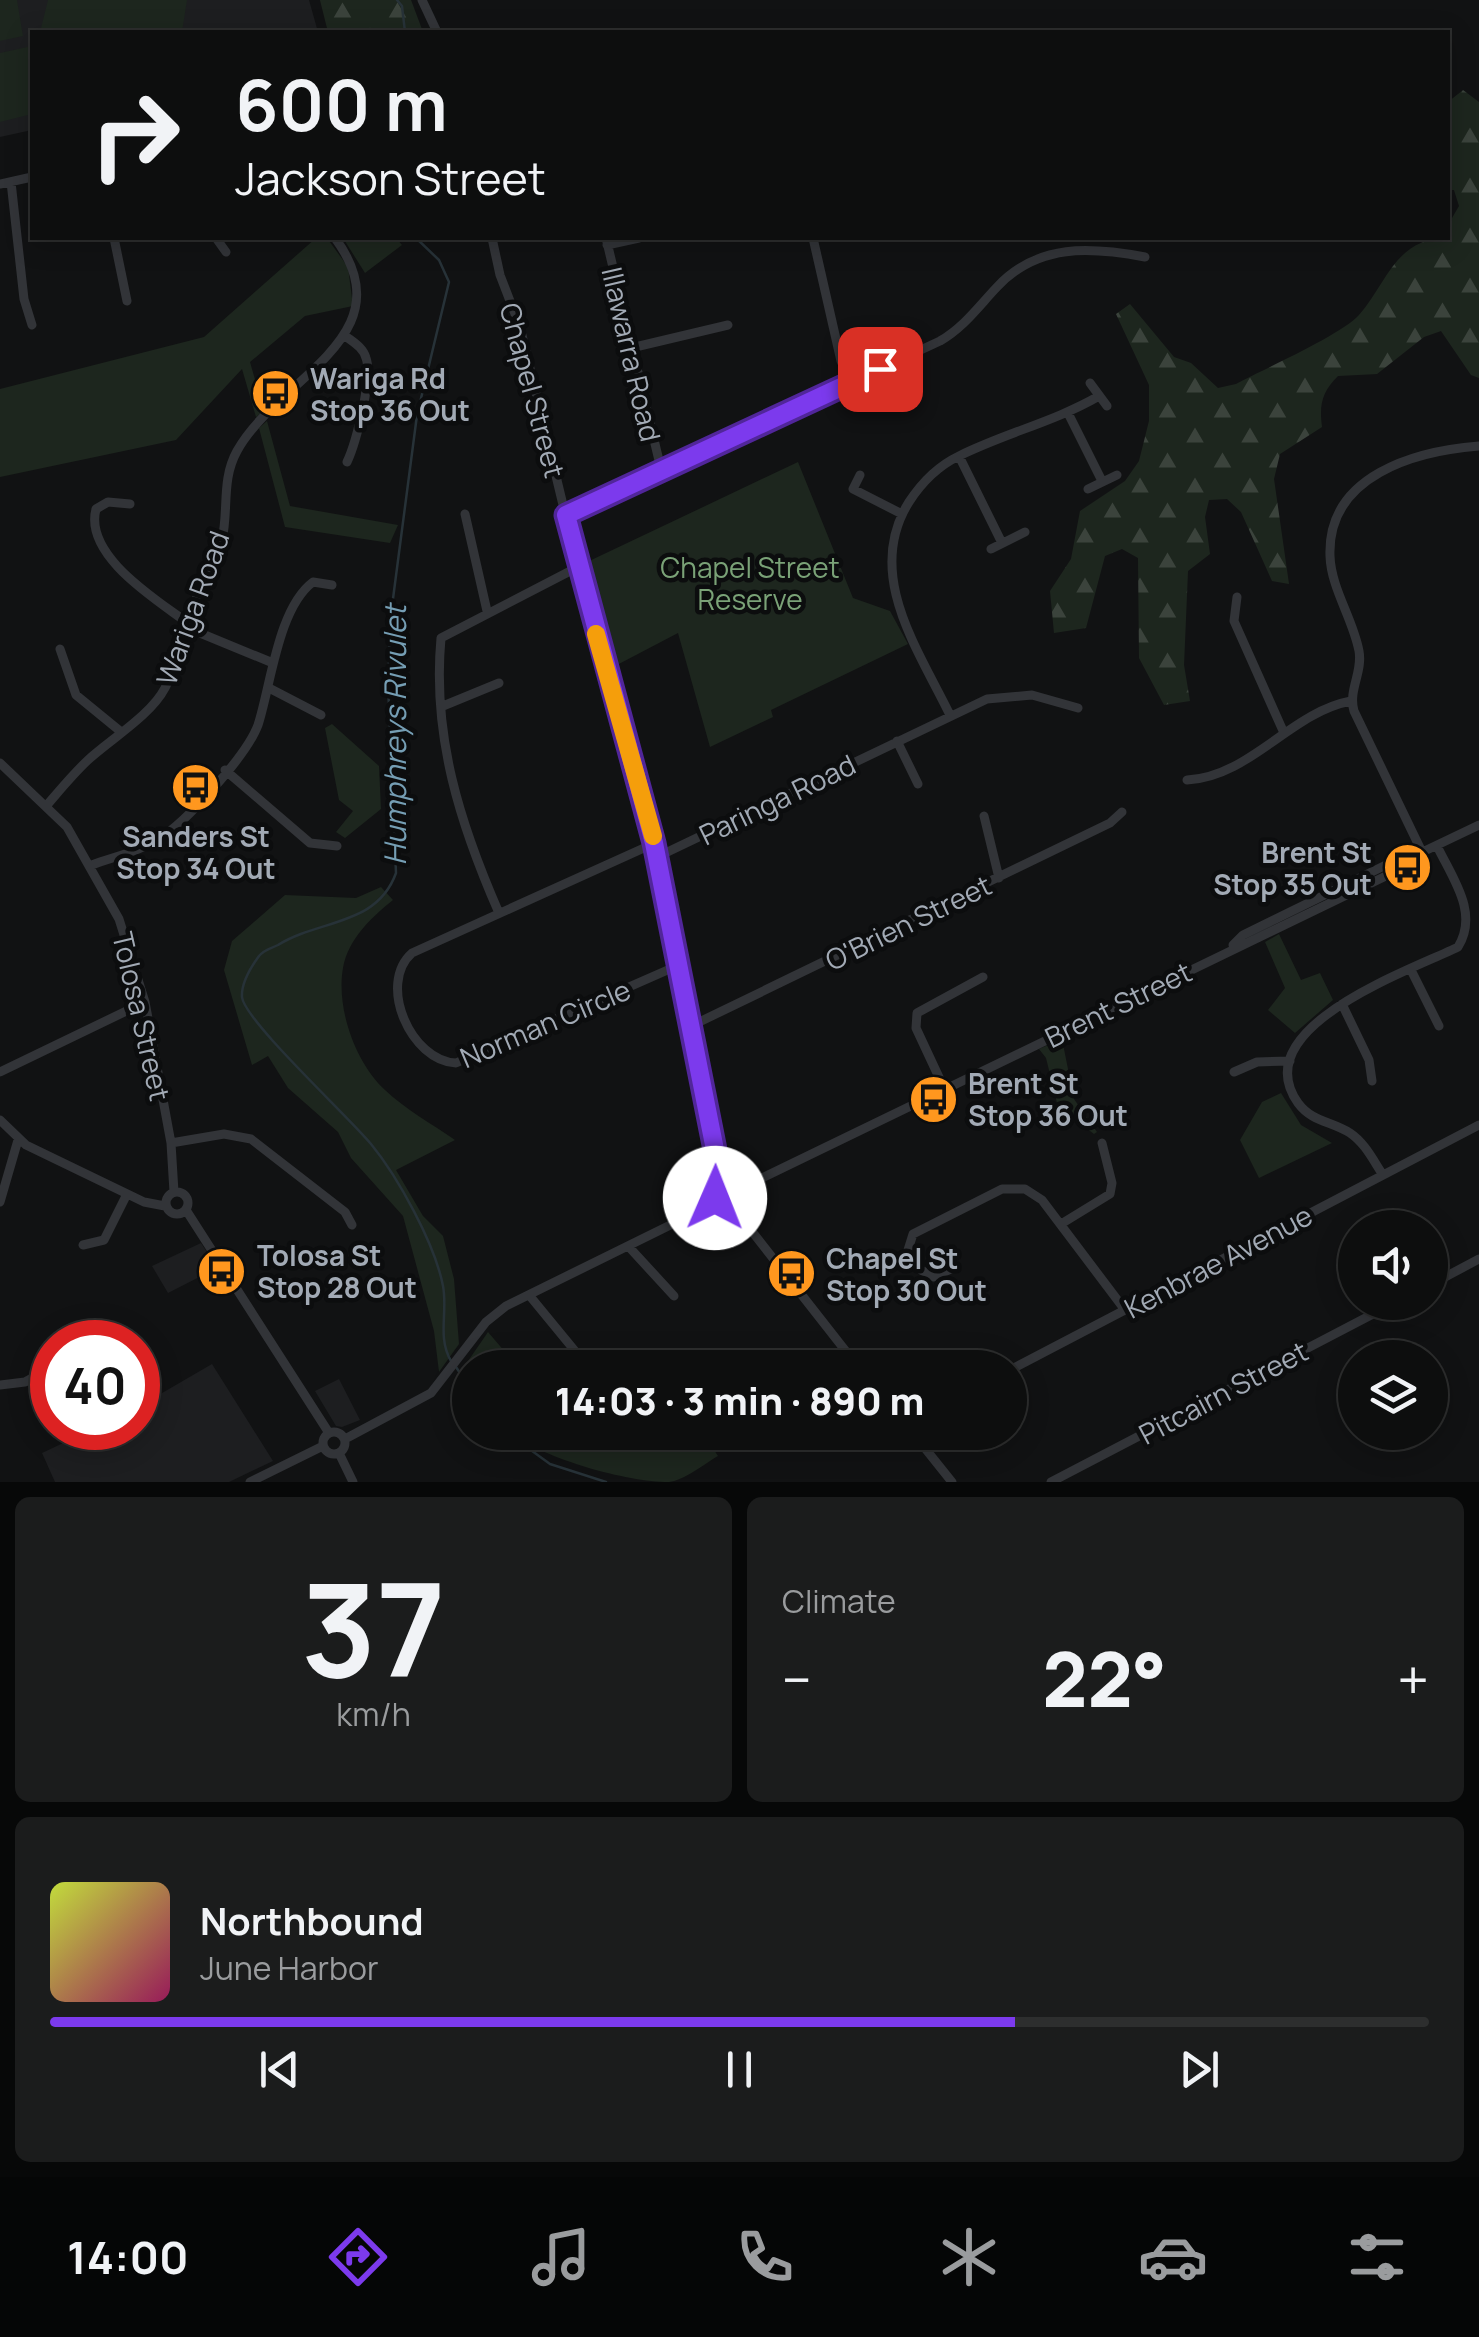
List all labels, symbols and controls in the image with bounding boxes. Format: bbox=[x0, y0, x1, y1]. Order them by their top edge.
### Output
text: 600 m bbox=[235, 56, 448, 152]
icon: right bbox=[70, 70, 200, 200]
text: Jackson Street bbox=[235, 147, 546, 209]
street label: Illawarra Road bbox=[593, 263, 671, 445]
street label: Chapel Street bbox=[491, 298, 575, 482]
pin bbox=[838, 327, 923, 412]
icon: arrive bbox=[853, 342, 908, 397]
place label: Wariga Rd Stop 36 Out bbox=[310, 359, 470, 429]
bus stop icon: Wariga Rd Stop 36 Out bbox=[249, 368, 301, 420]
street label: Wariga Road bbox=[147, 526, 237, 690]
park label: Chapel Street Reserve bbox=[660, 548, 840, 618]
water label: Humphreys Rivulet bbox=[374, 602, 415, 865]
street label: Paringa Road bbox=[693, 745, 861, 853]
bus stop icon: Sanders St Stop 34 Out bbox=[170, 762, 222, 814]
place label: Sanders St Stop 34 Out bbox=[116, 817, 276, 887]
place label: Brent St Stop 35 Out bbox=[1213, 833, 1372, 903]
bus stop icon: Brent St Stop 35 Out bbox=[1381, 842, 1433, 894]
street label: O'Brien Street bbox=[819, 865, 997, 979]
street label: Tolosa Street bbox=[104, 928, 180, 1104]
street label: Brent Street bbox=[1038, 952, 1198, 1056]
street label: Norman Circle bbox=[454, 970, 636, 1076]
place label: Brent St Stop 36 Out bbox=[968, 1064, 1128, 1134]
bus stop icon: Brent St Stop 36 Out bbox=[907, 1073, 959, 1125]
position arrow bbox=[663, 1146, 767, 1250]
street label: Kenbrae Avenue bbox=[1117, 1195, 1319, 1327]
map controls bbox=[1338, 1210, 1448, 1450]
button: sound bbox=[1338, 1210, 1448, 1320]
place label: Tolosa St Stop 28 Out bbox=[257, 1236, 417, 1306]
place label: Chapel St Stop 30 Out bbox=[826, 1239, 987, 1309]
bus stop icon: Tolosa St Stop 28 Out bbox=[196, 1245, 248, 1297]
bus stop icon: Chapel St Stop 30 Out bbox=[765, 1248, 817, 1300]
speed limit sign: 40 bbox=[30, 1320, 160, 1450]
street label: Pitcairn Street bbox=[1132, 1332, 1314, 1452]
button: layers bbox=[1338, 1340, 1448, 1450]
text: 14:03 · 3 min · 890 m bbox=[555, 1374, 924, 1426]
text: 37 bbox=[301, 1538, 446, 1716]
text: Climate bbox=[782, 1579, 896, 1623]
text: 22° bbox=[1042, 1627, 1167, 1730]
text: − bbox=[782, 1641, 812, 1717]
text: + bbox=[1397, 1641, 1429, 1717]
text: km/h bbox=[336, 1692, 411, 1736]
text: Northbound bbox=[200, 1894, 424, 1946]
text: June Harbor bbox=[200, 1946, 378, 1990]
icon: previous bbox=[252, 2042, 307, 2097]
icon: pause bbox=[712, 2042, 767, 2097]
icon: next bbox=[1172, 2042, 1227, 2097]
icon: directions bbox=[323, 2222, 393, 2292]
icon: music bbox=[526, 2222, 596, 2292]
icon: phone bbox=[730, 2222, 800, 2292]
icon: climate bbox=[934, 2222, 1004, 2292]
icon: car bbox=[1138, 2222, 1208, 2292]
icon: filters bbox=[1342, 2222, 1412, 2292]
text: 14:00 bbox=[67, 2226, 189, 2288]

